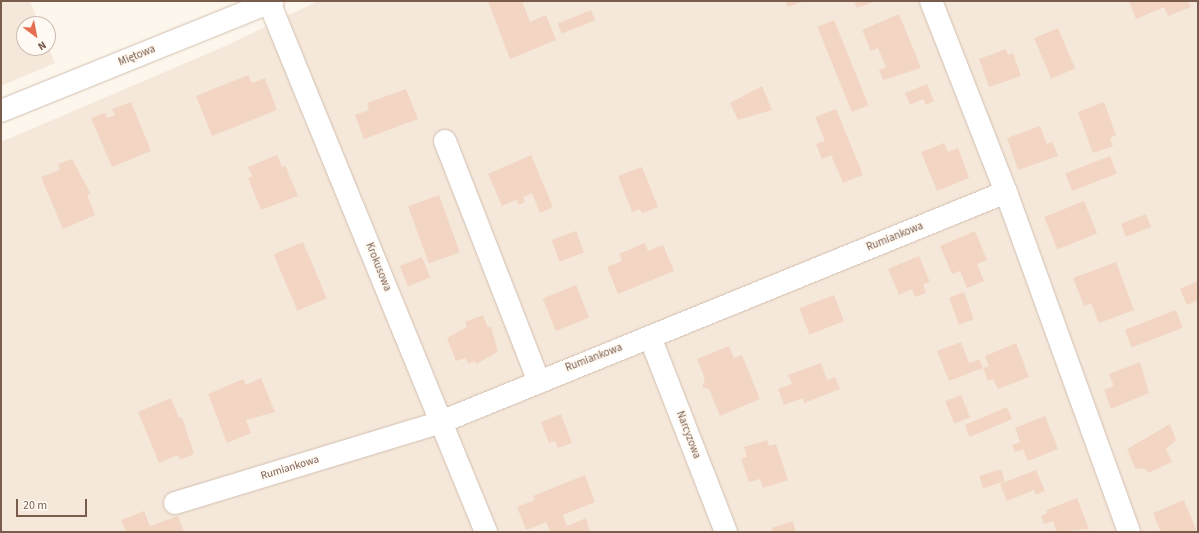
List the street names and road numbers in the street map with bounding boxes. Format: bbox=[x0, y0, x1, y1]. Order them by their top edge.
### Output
street label: Miętowa bbox=[117, 43, 157, 69]
street label: Rumiankowa bbox=[865, 220, 925, 254]
street label: Krokusowa bbox=[362, 241, 394, 293]
street label: Rumiankowa bbox=[564, 341, 624, 375]
street label: Narcyzowa bbox=[673, 409, 703, 461]
street label: Rumiankowa bbox=[259, 453, 321, 483]

